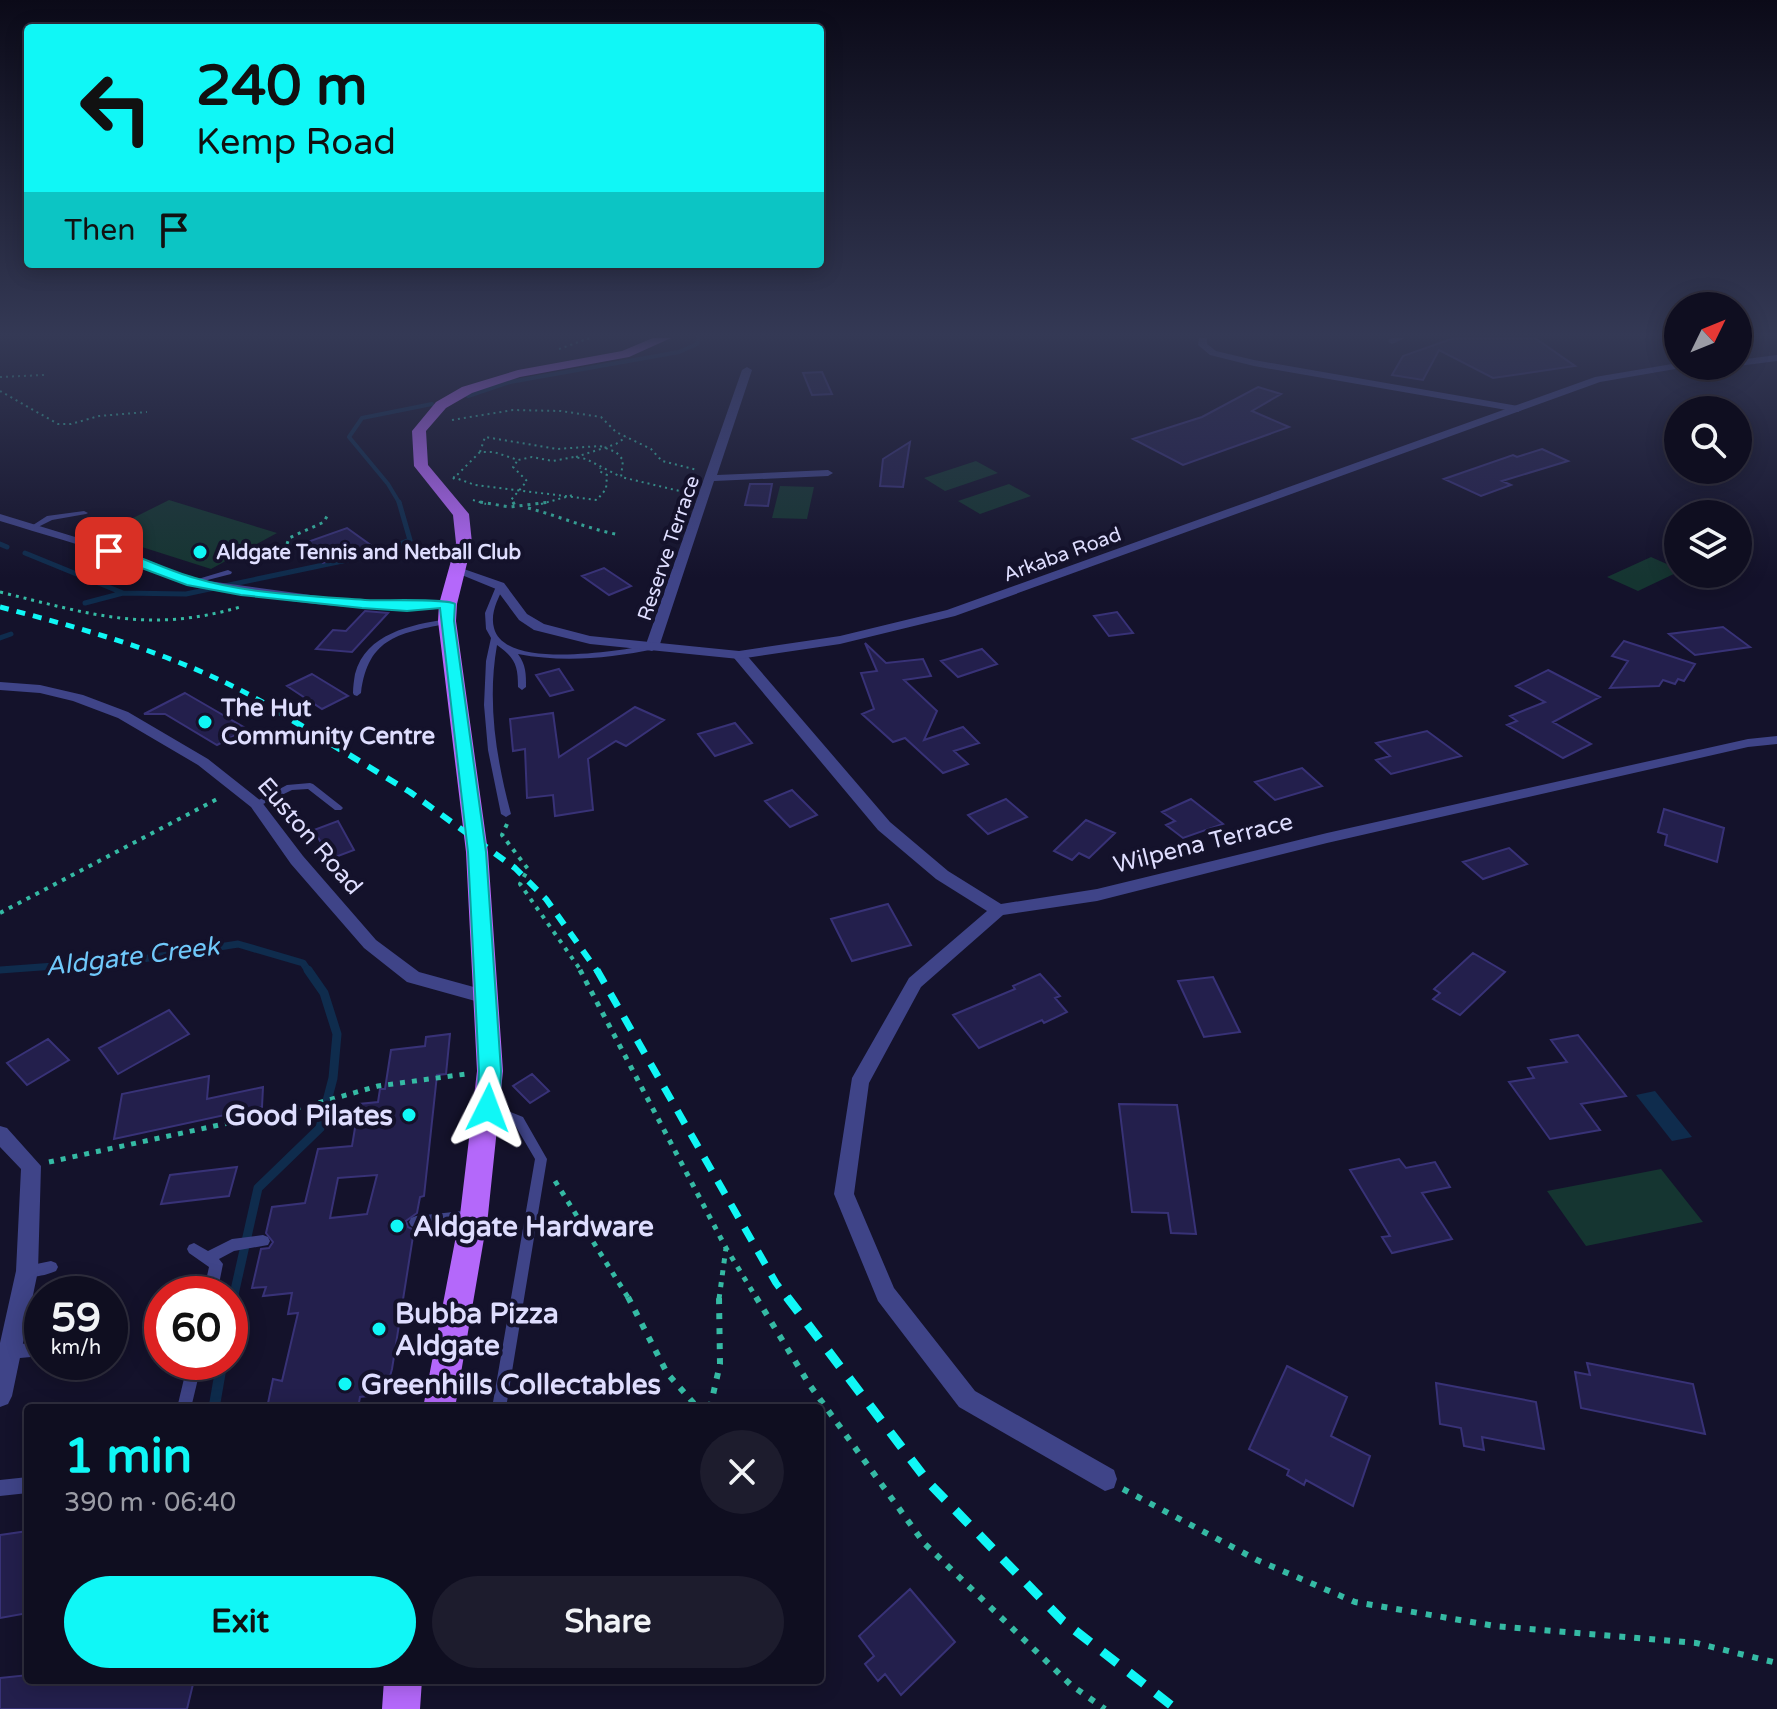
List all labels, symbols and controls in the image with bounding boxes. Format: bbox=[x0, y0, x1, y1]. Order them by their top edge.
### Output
text: 240 m bbox=[196, 53, 367, 120]
icon: left bbox=[64, 56, 168, 160]
text: Kemp Road bbox=[196, 121, 396, 164]
icon: arrive bbox=[152, 208, 196, 252]
text: Then bbox=[64, 212, 136, 249]
north arrow bbox=[1664, 292, 1752, 380]
map controls bbox=[1664, 292, 1752, 588]
button: search bbox=[1664, 396, 1752, 484]
street label: Reserve Terrace bbox=[633, 473, 705, 624]
button: layers bbox=[1664, 500, 1752, 588]
pin bbox=[75, 517, 143, 585]
street label: Arkaba Road bbox=[1000, 523, 1125, 587]
icon: arrive bbox=[87, 529, 131, 573]
place label: Aldgate Tennis and Netball Club bbox=[216, 541, 521, 565]
marker: Aldgate Tennis and Netball Club bbox=[191, 543, 209, 561]
place label: The Hut Community Centre bbox=[220, 694, 435, 751]
marker: The Hut Community Centre bbox=[196, 713, 214, 731]
street label: Euston Road bbox=[251, 772, 368, 901]
street label: Wilpena Terrace bbox=[1110, 807, 1296, 880]
water label: Aldgate Creek bbox=[43, 930, 223, 983]
position arrow bbox=[446, 1066, 530, 1150]
place label: Good Pilates bbox=[225, 1099, 393, 1133]
marker: Good Pilates bbox=[400, 1106, 418, 1124]
place label: Aldgate Hardware bbox=[413, 1210, 654, 1244]
marker: Aldgate Hardware bbox=[388, 1217, 406, 1235]
speed limit sign: 60 bbox=[144, 1276, 248, 1380]
text: 59 bbox=[51, 1294, 101, 1342]
place label: Bubba Pizza Aldgate bbox=[395, 1297, 559, 1363]
marker: Bubba Pizza Aldgate bbox=[370, 1320, 388, 1338]
text: km/h bbox=[51, 1336, 101, 1360]
place label: Greenhills Collectables bbox=[361, 1368, 661, 1402]
marker: Greenhills Collectables bbox=[336, 1375, 354, 1393]
text: 1 min bbox=[64, 1428, 192, 1486]
button: close bbox=[700, 1430, 784, 1514]
text: 390 m · 06:40 bbox=[64, 1487, 236, 1518]
button: Exit bbox=[64, 1576, 416, 1668]
button: Share bbox=[432, 1576, 784, 1668]

